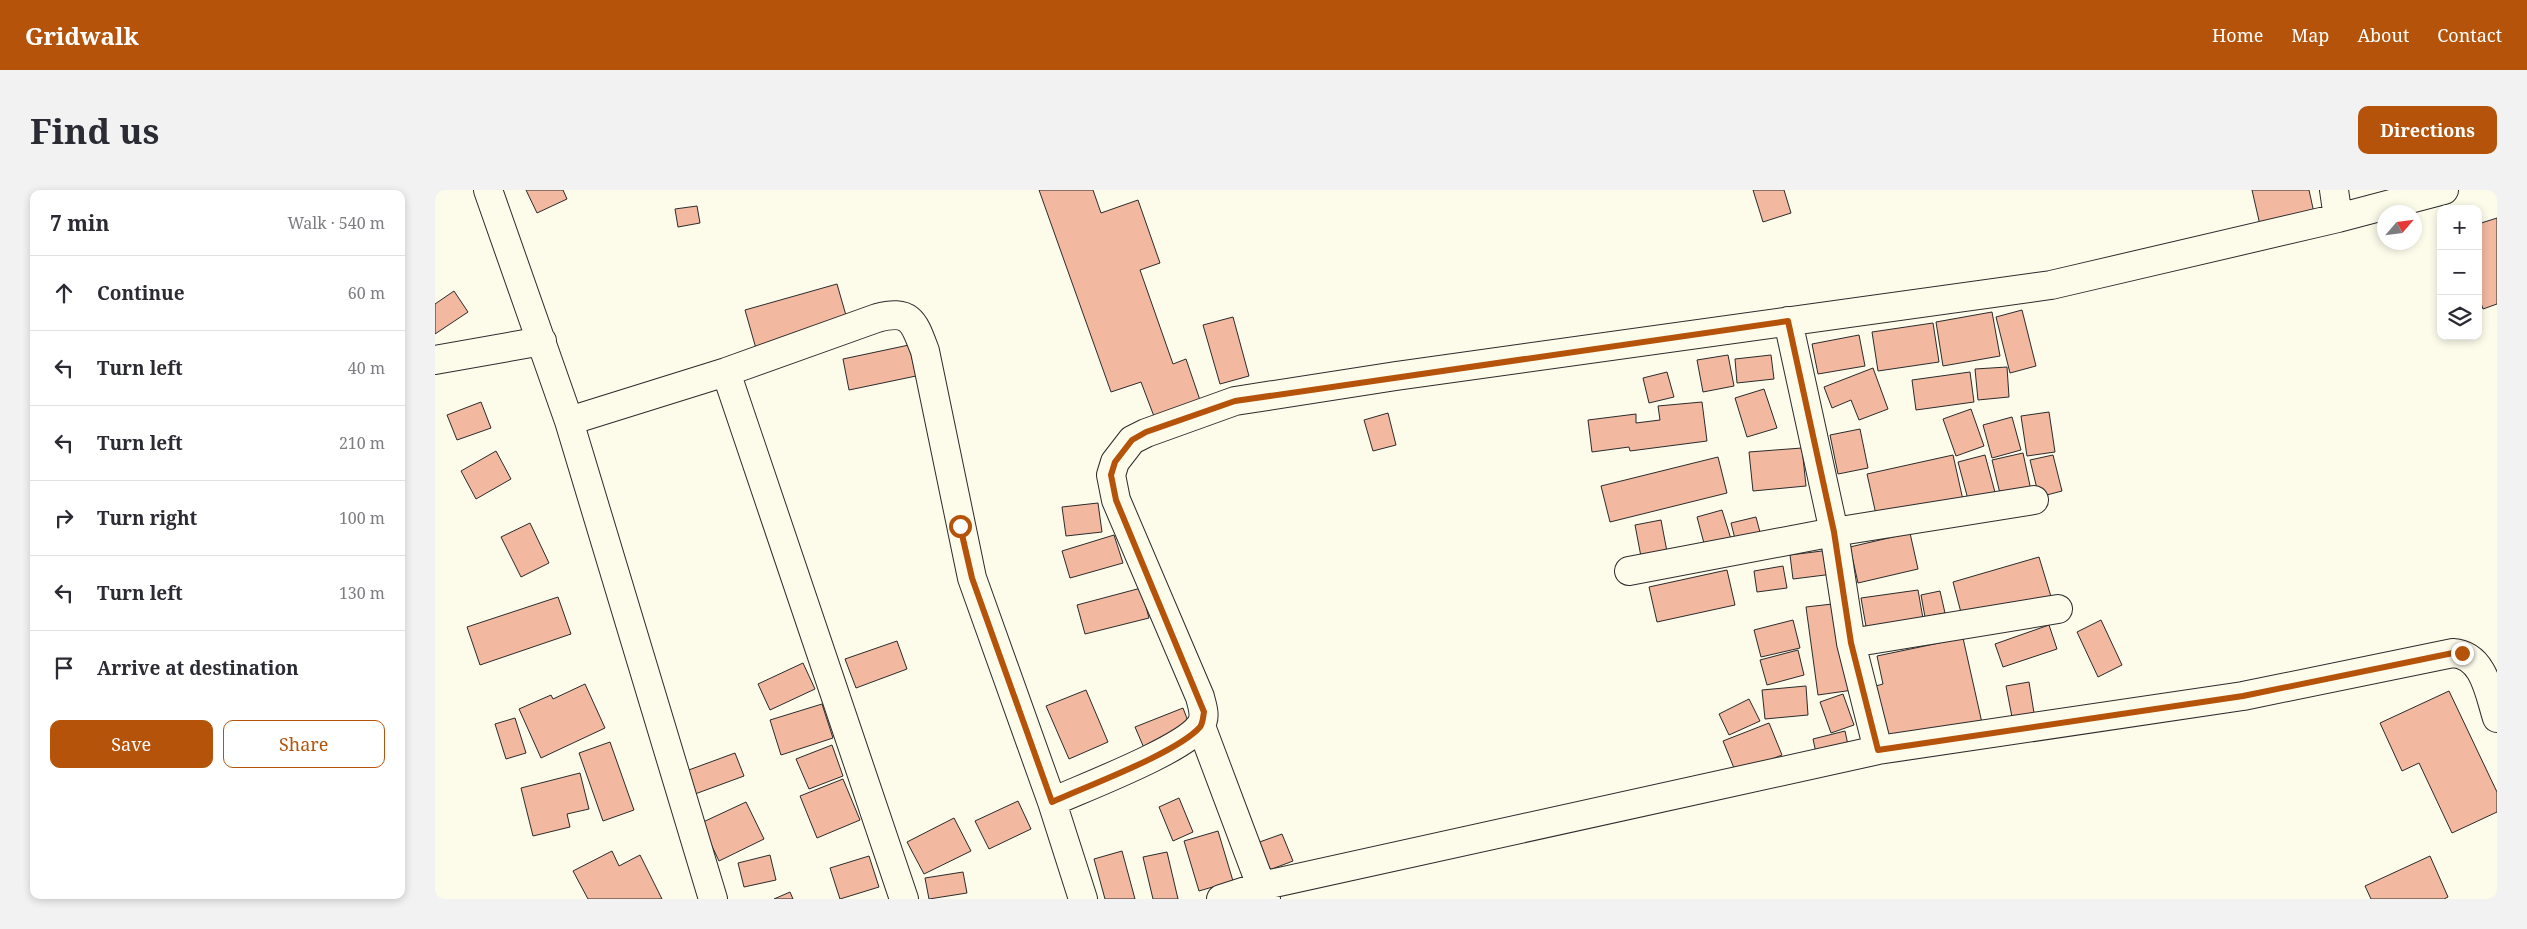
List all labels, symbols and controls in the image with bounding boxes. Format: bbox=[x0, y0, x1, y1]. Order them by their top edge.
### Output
text: Gridwalk bbox=[25, 19, 139, 52]
text: Home bbox=[2212, 23, 2263, 47]
text: Map bbox=[2291, 23, 2329, 47]
text: About bbox=[2357, 23, 2409, 47]
text: Contact bbox=[2437, 23, 2502, 47]
button: Directions bbox=[2358, 106, 2497, 154]
text: Find us bbox=[30, 107, 159, 154]
north arrow bbox=[2377, 205, 2422, 250]
map controls bbox=[2437, 205, 2482, 340]
button: + bbox=[2437, 205, 2482, 250]
text: 7 min bbox=[50, 209, 109, 237]
text: Walk · 540 m bbox=[288, 212, 385, 234]
button: − bbox=[2437, 250, 2482, 295]
icon: ahead bbox=[50, 279, 78, 307]
text: Continue bbox=[97, 280, 185, 306]
text: 60 m bbox=[348, 282, 385, 304]
button: layers bbox=[2437, 295, 2482, 340]
icon: left bbox=[50, 354, 78, 382]
text: Turn left bbox=[97, 355, 183, 381]
text: 40 m bbox=[348, 357, 385, 379]
icon: left bbox=[50, 429, 78, 457]
text: Turn left bbox=[97, 430, 183, 456]
text: 210 m bbox=[339, 432, 385, 454]
icon: right bbox=[50, 504, 78, 532]
text: Turn right bbox=[97, 505, 197, 531]
text: 100 m bbox=[339, 507, 385, 529]
route start bbox=[949, 515, 972, 538]
icon: left bbox=[50, 579, 78, 607]
text: Turn left bbox=[97, 580, 183, 606]
text: 130 m bbox=[339, 582, 385, 604]
route end bbox=[2451, 642, 2474, 665]
icon: arrive bbox=[50, 654, 78, 682]
text: Arrive at destination bbox=[97, 655, 299, 681]
button: Save bbox=[50, 720, 213, 768]
button: Share bbox=[223, 720, 385, 768]

